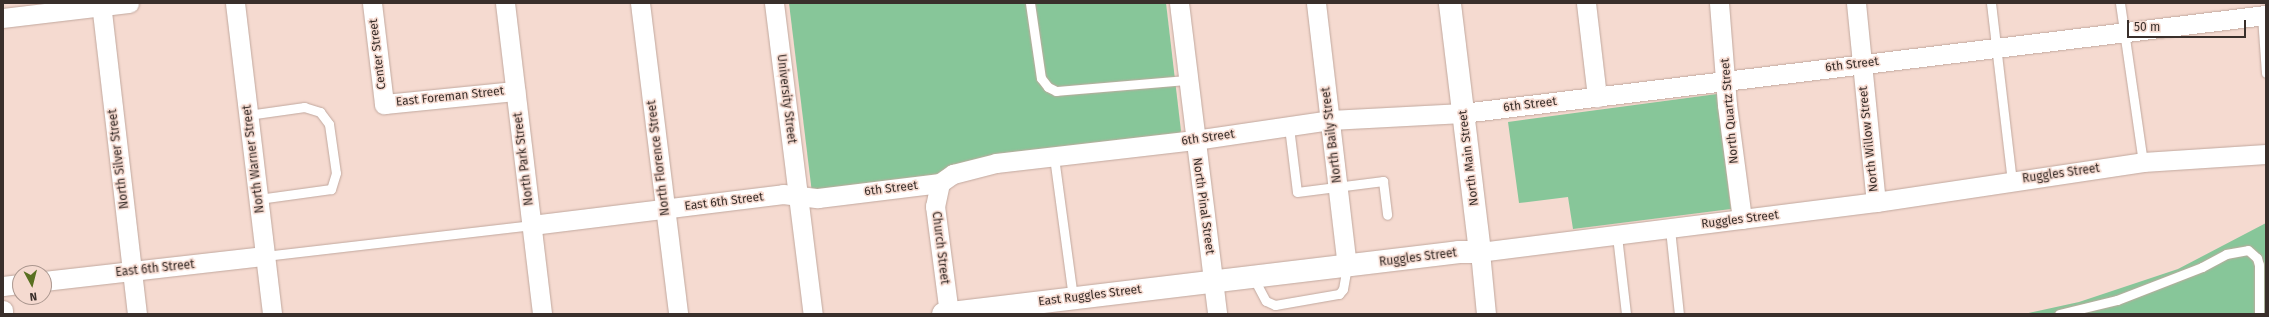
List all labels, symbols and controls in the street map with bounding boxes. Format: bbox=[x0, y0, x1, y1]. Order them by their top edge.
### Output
scale bar bbox=[2129, 12, 2248, 38]
street label: Center Street bbox=[367, 18, 389, 90]
text: 50 m bbox=[2134, 20, 2160, 34]
street label: University Street bbox=[773, 53, 799, 145]
street label: 6th Street bbox=[1825, 55, 1879, 75]
street label: North Quartz Street bbox=[1718, 58, 1742, 164]
street label: East Foreman Street bbox=[395, 84, 505, 110]
street label: North Baily Street bbox=[1319, 86, 1345, 184]
street label: North Willow Street bbox=[1856, 86, 1882, 192]
street label: 6th Street bbox=[1503, 95, 1557, 115]
street label: North Florence Street bbox=[645, 99, 673, 217]
street label: North Warner Street bbox=[240, 104, 268, 214]
street label: North Silver Street bbox=[106, 108, 132, 210]
street label: North Main Street bbox=[1456, 109, 1482, 207]
street label: North Park Street bbox=[511, 112, 537, 206]
street label: 6th Street bbox=[1181, 127, 1235, 149]
street label: North Pinal Street bbox=[1189, 157, 1217, 255]
street label: Ruggles Street bbox=[2021, 161, 2101, 187]
street label: 6th Street bbox=[864, 179, 918, 199]
street label: East 6th Street bbox=[684, 190, 764, 214]
street label: Ruggles Street bbox=[1700, 208, 1780, 232]
street label: Church Street bbox=[928, 211, 952, 285]
street label: Ruggles Street bbox=[1378, 246, 1458, 270]
street label: East 6th Street bbox=[115, 258, 195, 280]
north arrow bbox=[12, 265, 52, 305]
street label: East Ruggles Street bbox=[1038, 283, 1142, 309]
text: N bbox=[29, 290, 38, 303]

